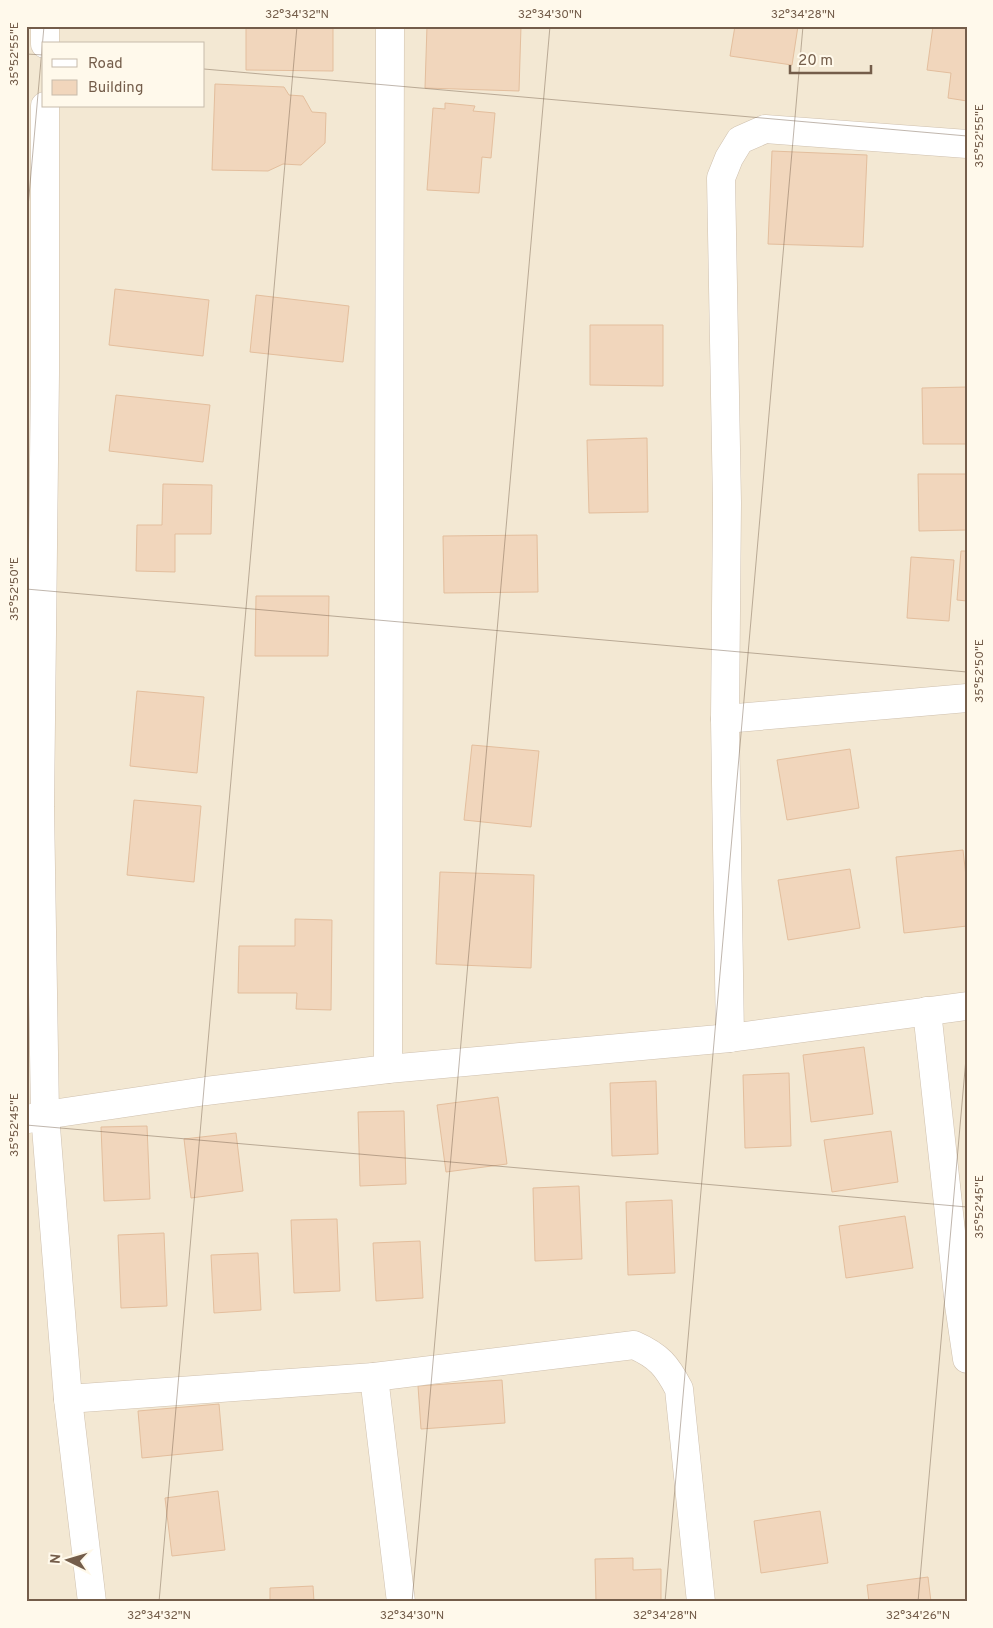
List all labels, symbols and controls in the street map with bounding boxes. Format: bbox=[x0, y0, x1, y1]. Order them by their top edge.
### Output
text: 32°34'32"N bbox=[265, 7, 329, 23]
text: 32°34'30"N bbox=[518, 7, 582, 23]
text: 32°34'28"N bbox=[771, 7, 835, 23]
text: 35°52'55"E bbox=[7, 22, 23, 86]
legend bbox=[42, 42, 205, 108]
scale bar bbox=[790, 42, 872, 74]
text: 20 m bbox=[798, 52, 833, 71]
text: Road bbox=[88, 55, 123, 74]
text: Building bbox=[88, 79, 143, 98]
text: 35°52'55"E bbox=[972, 104, 988, 168]
text: 35°52'50"E bbox=[7, 557, 23, 621]
text: 35°52'50"E bbox=[972, 639, 988, 703]
text: 35°52'45"E bbox=[7, 1093, 23, 1157]
text: 35°52'45"E bbox=[972, 1175, 988, 1239]
north arrow bbox=[42, 1536, 92, 1586]
text: N bbox=[48, 1553, 65, 1565]
text: 32°34'32"N bbox=[127, 1608, 191, 1624]
text: 32°34'30"N bbox=[380, 1608, 444, 1624]
text: 32°34'28"N bbox=[633, 1608, 697, 1624]
text: 32°34'26"N bbox=[886, 1608, 950, 1624]

